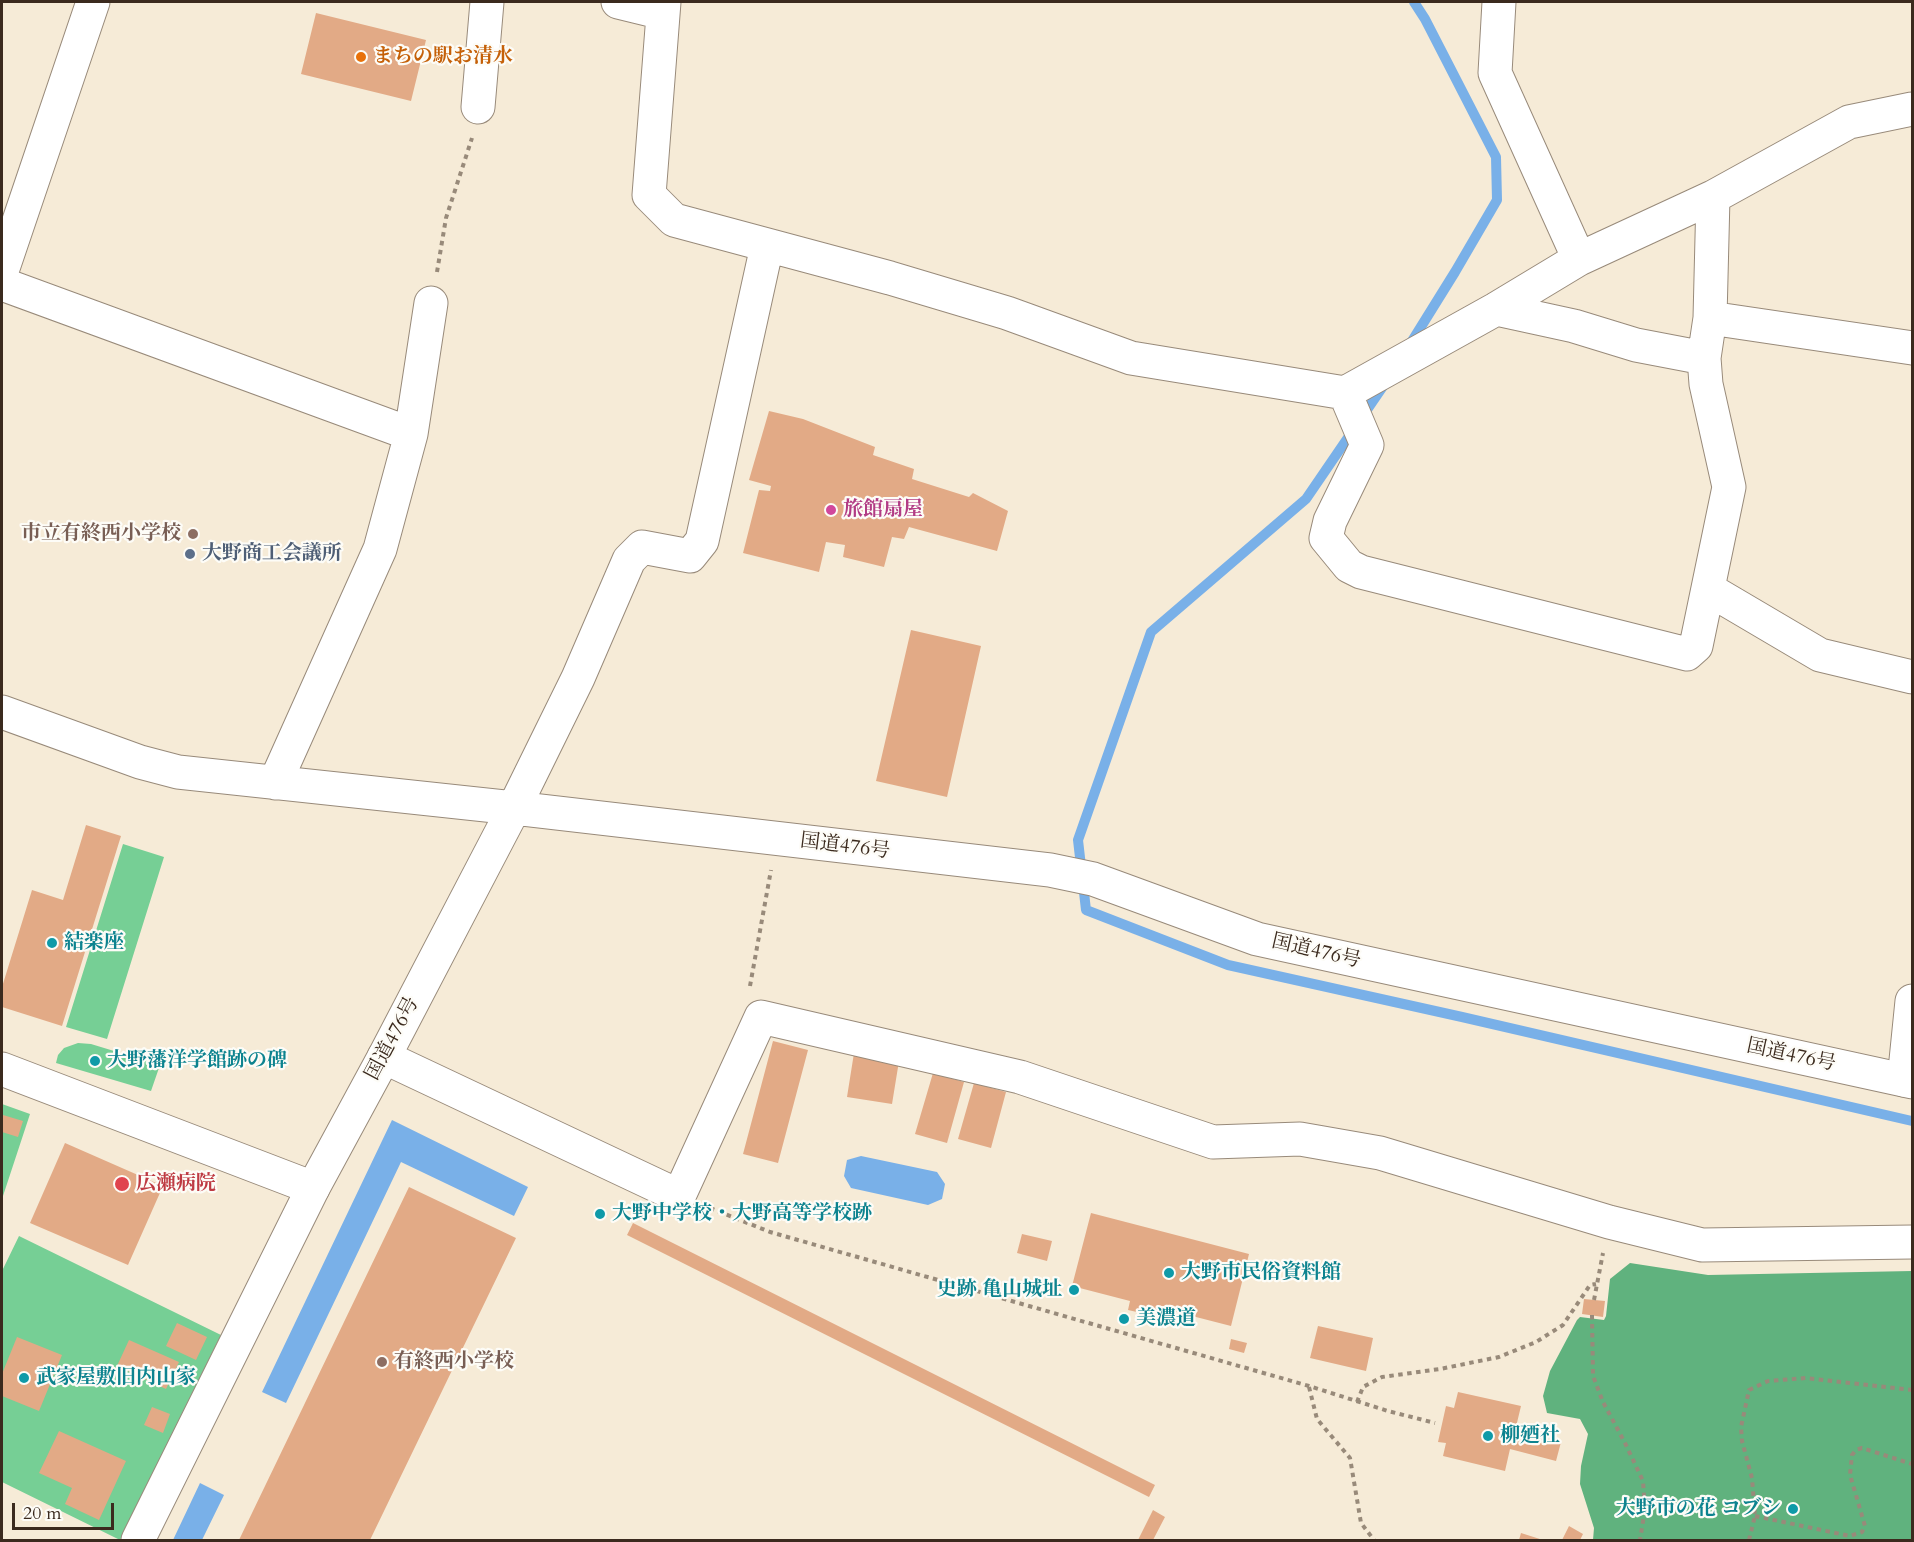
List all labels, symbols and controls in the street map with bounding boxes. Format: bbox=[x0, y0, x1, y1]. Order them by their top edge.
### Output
place label: まちの駅お清水 bbox=[373, 45, 513, 69]
marker: まちの駅お清水 bbox=[354, 50, 368, 64]
place label: 旅館扇屋 bbox=[843, 498, 923, 522]
marker: 旅館扇屋 bbox=[824, 503, 838, 517]
place label: 市立有終西小学校 bbox=[21, 522, 181, 546]
marker: 市立有終西小学校 bbox=[186, 527, 200, 541]
place label: 大野商工会議所 bbox=[202, 542, 342, 566]
marker: 大野商工会議所 bbox=[183, 547, 197, 561]
street label: 国道476号 bbox=[799, 830, 891, 864]
street label: 国道476号 bbox=[1269, 930, 1363, 974]
place label: 結楽座 bbox=[64, 931, 124, 955]
marker: 結楽座 bbox=[45, 936, 59, 950]
street label: 国道476号 bbox=[361, 993, 425, 1085]
street label: 国道476号 bbox=[1744, 1035, 1838, 1077]
place label: 大野藩洋学館跡の碑 bbox=[107, 1049, 287, 1073]
marker: 大野藩洋学館跡の碑 bbox=[88, 1054, 102, 1068]
place label: 広瀬病院 bbox=[136, 1172, 216, 1196]
marker: 広瀬病院 bbox=[113, 1175, 131, 1193]
place label: 大野中学校・大野高等学校跡 bbox=[612, 1202, 872, 1226]
marker: 大野中学校・大野高等学校跡 bbox=[593, 1207, 607, 1221]
place label: 大野市民俗資料館 bbox=[1181, 1261, 1341, 1285]
marker: 大野市民俗資料館 bbox=[1162, 1266, 1176, 1280]
place label: 史跡 亀山城址 bbox=[937, 1278, 1062, 1302]
marker: 史跡 亀山城址 bbox=[1067, 1283, 1081, 1297]
place label: 美濃道 bbox=[1136, 1307, 1196, 1331]
marker: 美濃道 bbox=[1117, 1312, 1131, 1326]
place label: 有終西小学校 bbox=[394, 1350, 514, 1374]
marker: 有終西小学校 bbox=[375, 1355, 389, 1369]
place label: 武家屋敷旧内山家 bbox=[36, 1366, 196, 1390]
marker: 武家屋敷旧内山家 bbox=[17, 1371, 31, 1385]
place label: 柳廼社 bbox=[1500, 1424, 1560, 1448]
marker: 柳廼社 bbox=[1481, 1429, 1495, 1443]
scale bar bbox=[15, 1491, 117, 1529]
place label: 大野市の花 コブシ bbox=[1616, 1497, 1781, 1521]
text: 20 m bbox=[23, 1501, 62, 1526]
marker: 大野市の花 コブシ bbox=[1786, 1502, 1800, 1516]

